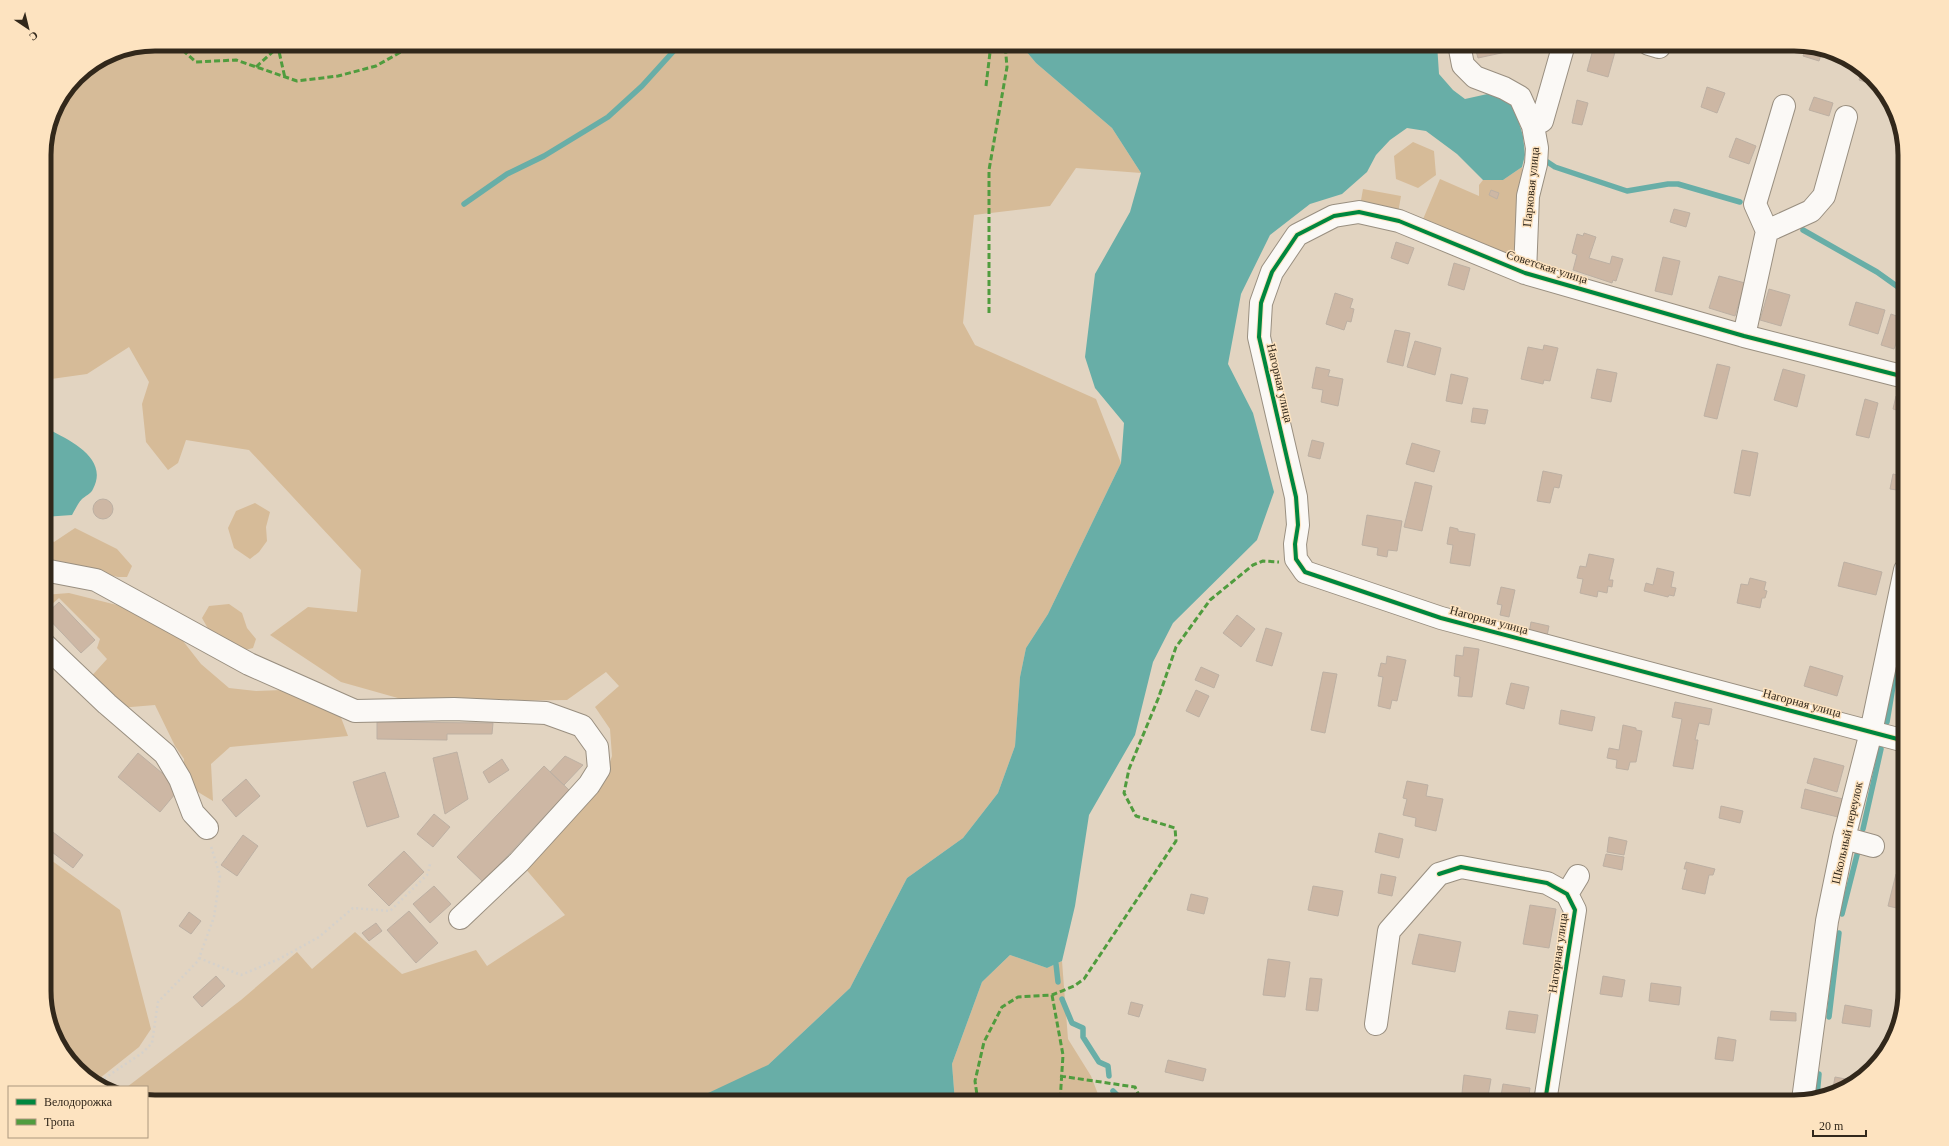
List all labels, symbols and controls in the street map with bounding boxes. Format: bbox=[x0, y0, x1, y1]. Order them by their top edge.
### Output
north arrow bbox=[8, 8, 48, 48]
text: С bbox=[27, 29, 40, 43]
street label: Парковая улица bbox=[1520, 146, 1542, 228]
street label: Советская улица bbox=[1505, 247, 1590, 287]
street label: Нагорная улица bbox=[1264, 342, 1296, 424]
street label: Нагорная улица bbox=[1448, 603, 1530, 637]
street label: Нагорная улица bbox=[1761, 686, 1843, 720]
street label: Школьный переулок bbox=[1828, 780, 1866, 886]
street label: Нагорная улица bbox=[1545, 911, 1571, 994]
legend bbox=[8, 1086, 148, 1138]
text: Велодорожка bbox=[44, 1095, 113, 1109]
scale bar bbox=[1813, 1112, 1866, 1138]
text: Тропа bbox=[44, 1115, 75, 1129]
text: 20 m bbox=[1819, 1119, 1844, 1133]

